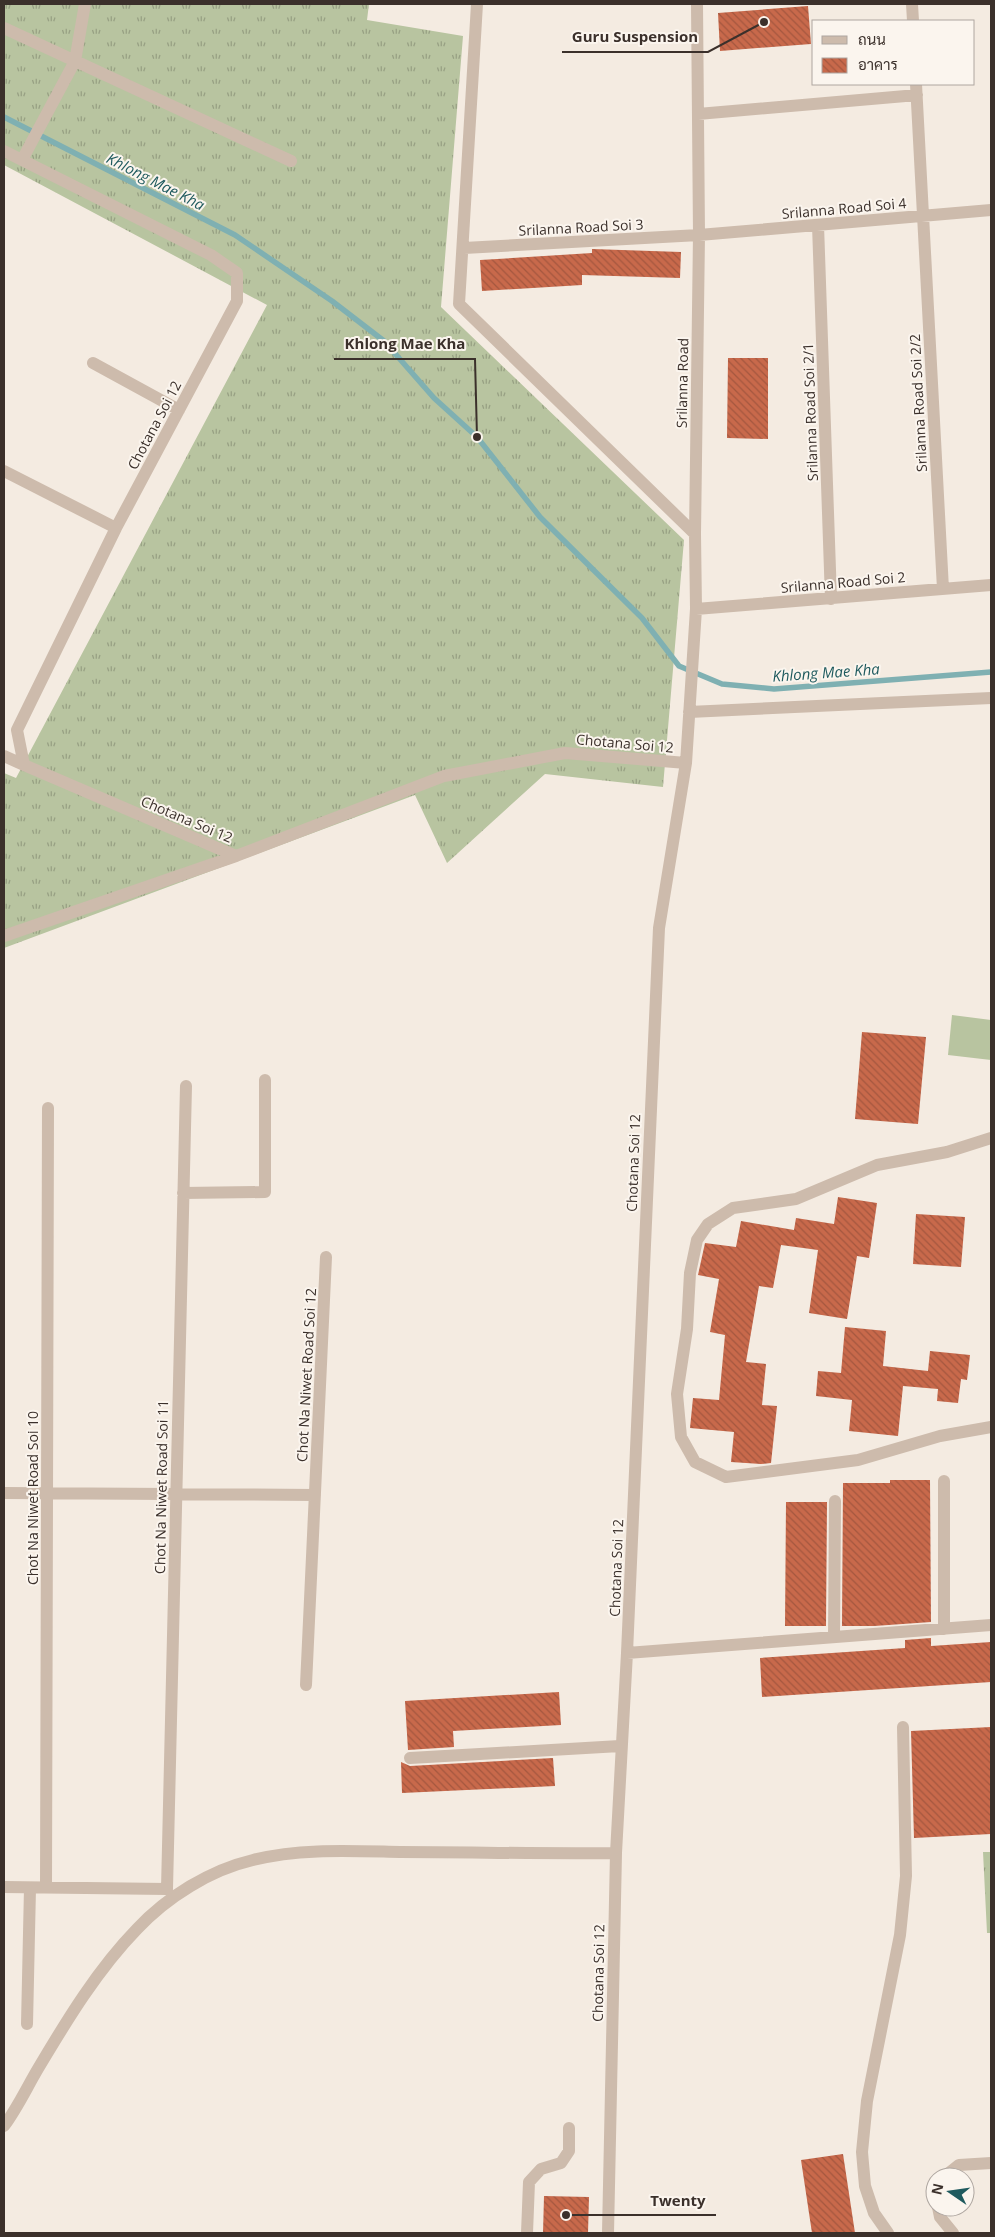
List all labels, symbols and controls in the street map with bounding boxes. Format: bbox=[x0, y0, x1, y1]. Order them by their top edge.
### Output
legend bbox=[812, 20, 975, 85]
callout: Guru Suspension bbox=[562, 22, 708, 52]
text: Guru Suspension bbox=[572, 26, 698, 46]
text: ถนน bbox=[858, 29, 886, 49]
text: อาคาร bbox=[858, 54, 898, 74]
water label: Khlong Mae Kha bbox=[104, 148, 209, 215]
street label: Srilanna Road Soi 4 bbox=[781, 193, 907, 223]
street label: Srilanna Road Soi 3 bbox=[518, 214, 644, 240]
callout: Khlong Mae Kha bbox=[334, 329, 475, 359]
text: Khlong Mae Kha bbox=[345, 333, 465, 353]
street label: Srilanna Road Soi 2/2 bbox=[905, 333, 931, 473]
street label: Srilanna Road bbox=[672, 338, 692, 428]
street label: Srilanna Road Soi 2/1 bbox=[798, 343, 822, 481]
street label: Chotana Soi 12 bbox=[123, 377, 185, 473]
street label: Srilanna Road Soi 2 bbox=[780, 567, 906, 597]
water label: Khlong Mae Kha bbox=[772, 658, 881, 686]
street label: Chotana Soi 12 bbox=[575, 729, 675, 757]
street label: Chotana Soi 12 bbox=[138, 791, 236, 847]
street label: Chotana Soi 12 bbox=[622, 1114, 644, 1212]
street label: Chot Na Niwet Road Soi 12 bbox=[292, 1288, 320, 1462]
street label: Chot Na Niwet Road Soi 11 bbox=[150, 1400, 172, 1574]
street label: Chot Na Niwet Road Soi 10 bbox=[23, 1411, 42, 1585]
street label: Chotana Soi 12 bbox=[605, 1519, 627, 1617]
street label: Chotana Soi 12 bbox=[588, 1924, 608, 2022]
north arrow bbox=[925, 2167, 975, 2217]
text: N bbox=[926, 2181, 947, 2197]
callout: Twenty bbox=[640, 2185, 716, 2215]
text: Twenty bbox=[650, 2190, 706, 2210]

